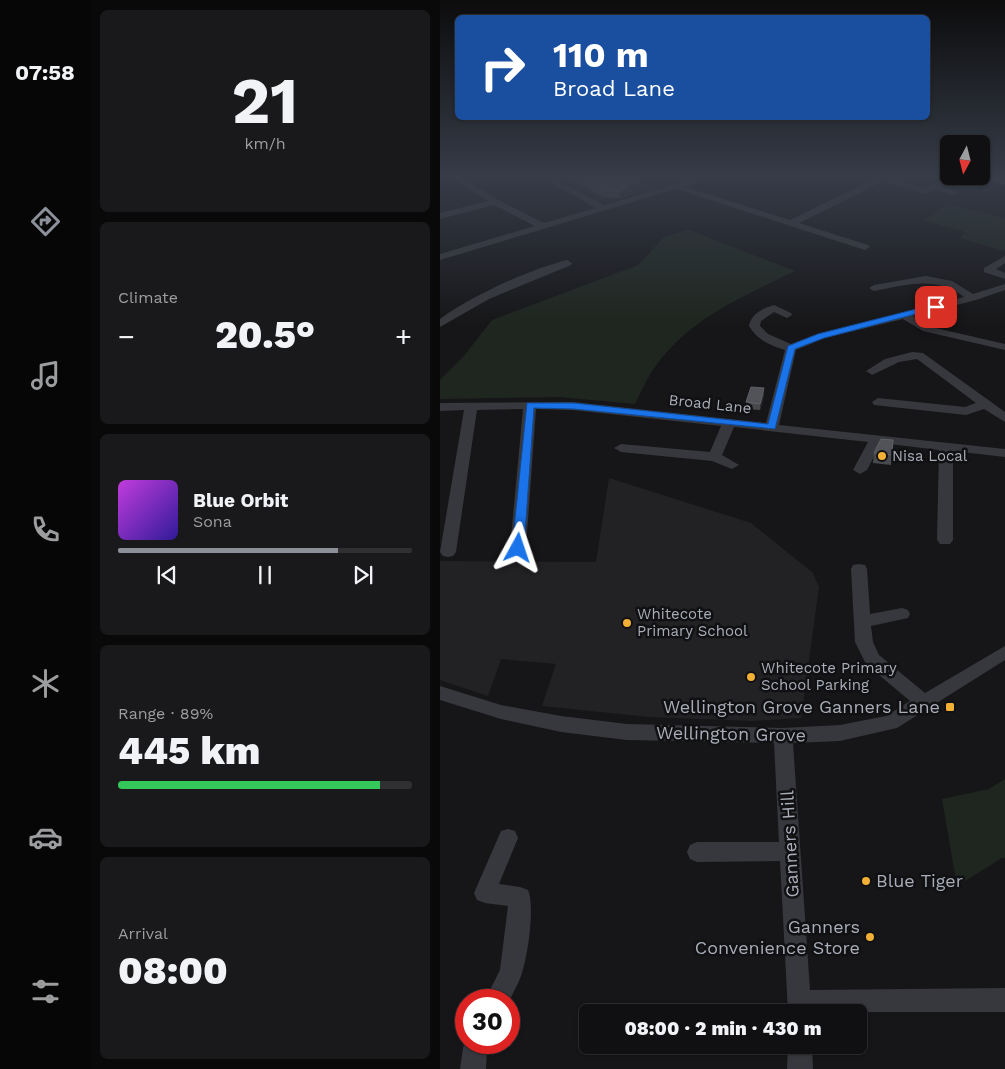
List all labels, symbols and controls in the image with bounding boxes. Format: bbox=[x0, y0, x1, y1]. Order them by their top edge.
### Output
text: 110 m bbox=[553, 34, 649, 76]
icon: right bbox=[470, 35, 535, 100]
text: 07:58 bbox=[15, 60, 75, 85]
text: 21 bbox=[232, 63, 298, 139]
text: Broad Lane bbox=[553, 76, 675, 101]
text: km/h bbox=[244, 134, 286, 153]
north arrow bbox=[940, 135, 990, 185]
map controls bbox=[940, 135, 990, 185]
icon: directions bbox=[28, 204, 63, 239]
pin bbox=[915, 286, 957, 328]
text: Climate bbox=[118, 288, 178, 307]
icon: arrive bbox=[922, 293, 950, 321]
text: 20.5° bbox=[215, 313, 315, 357]
text: − bbox=[118, 320, 135, 353]
text: + bbox=[395, 320, 412, 353]
icon: music bbox=[28, 358, 63, 393]
street label: Broad Lane bbox=[668, 391, 752, 417]
place label: Nisa Local bbox=[892, 447, 968, 465]
marker: Nisa Local bbox=[876, 450, 888, 462]
text: Blue Orbit bbox=[193, 489, 288, 512]
icon: phone bbox=[28, 512, 63, 547]
text: Sona bbox=[193, 512, 232, 531]
position arrow bbox=[491, 521, 543, 573]
icon: previous bbox=[153, 561, 181, 589]
icon: pause bbox=[251, 561, 279, 589]
icon: next bbox=[349, 561, 377, 589]
place label: Whitecote Primary School bbox=[637, 605, 748, 640]
marker: Whitecote Primary School bbox=[621, 617, 633, 629]
place label: Whitecote Primary School Parking bbox=[761, 659, 897, 694]
icon: climate bbox=[28, 666, 63, 701]
marker: Whitecote Primary School Parking bbox=[745, 671, 757, 683]
place label: Wellington Grove Ganners Lane bbox=[663, 696, 940, 717]
marker: Wellington Grove Ganners Lane bbox=[944, 701, 956, 713]
text: Range · 89% bbox=[118, 704, 213, 723]
street label: Wellington Grove bbox=[656, 722, 806, 745]
text: 445 km bbox=[118, 729, 260, 773]
street label: Ganners Hill bbox=[776, 789, 803, 898]
icon: car bbox=[28, 820, 63, 855]
place label: Blue Tiger bbox=[876, 870, 963, 891]
marker: Blue Tiger bbox=[860, 875, 872, 887]
place label: Ganners Convenience Store bbox=[695, 916, 860, 958]
text: Arrival bbox=[118, 924, 168, 943]
marker: Ganners Convenience Store bbox=[864, 931, 876, 943]
text: 08:00 bbox=[118, 949, 228, 993]
icon: filters bbox=[28, 974, 63, 1009]
speed limit sign: 30 bbox=[455, 989, 520, 1054]
text: 08:00 · 2 min · 430 m bbox=[624, 1017, 822, 1040]

